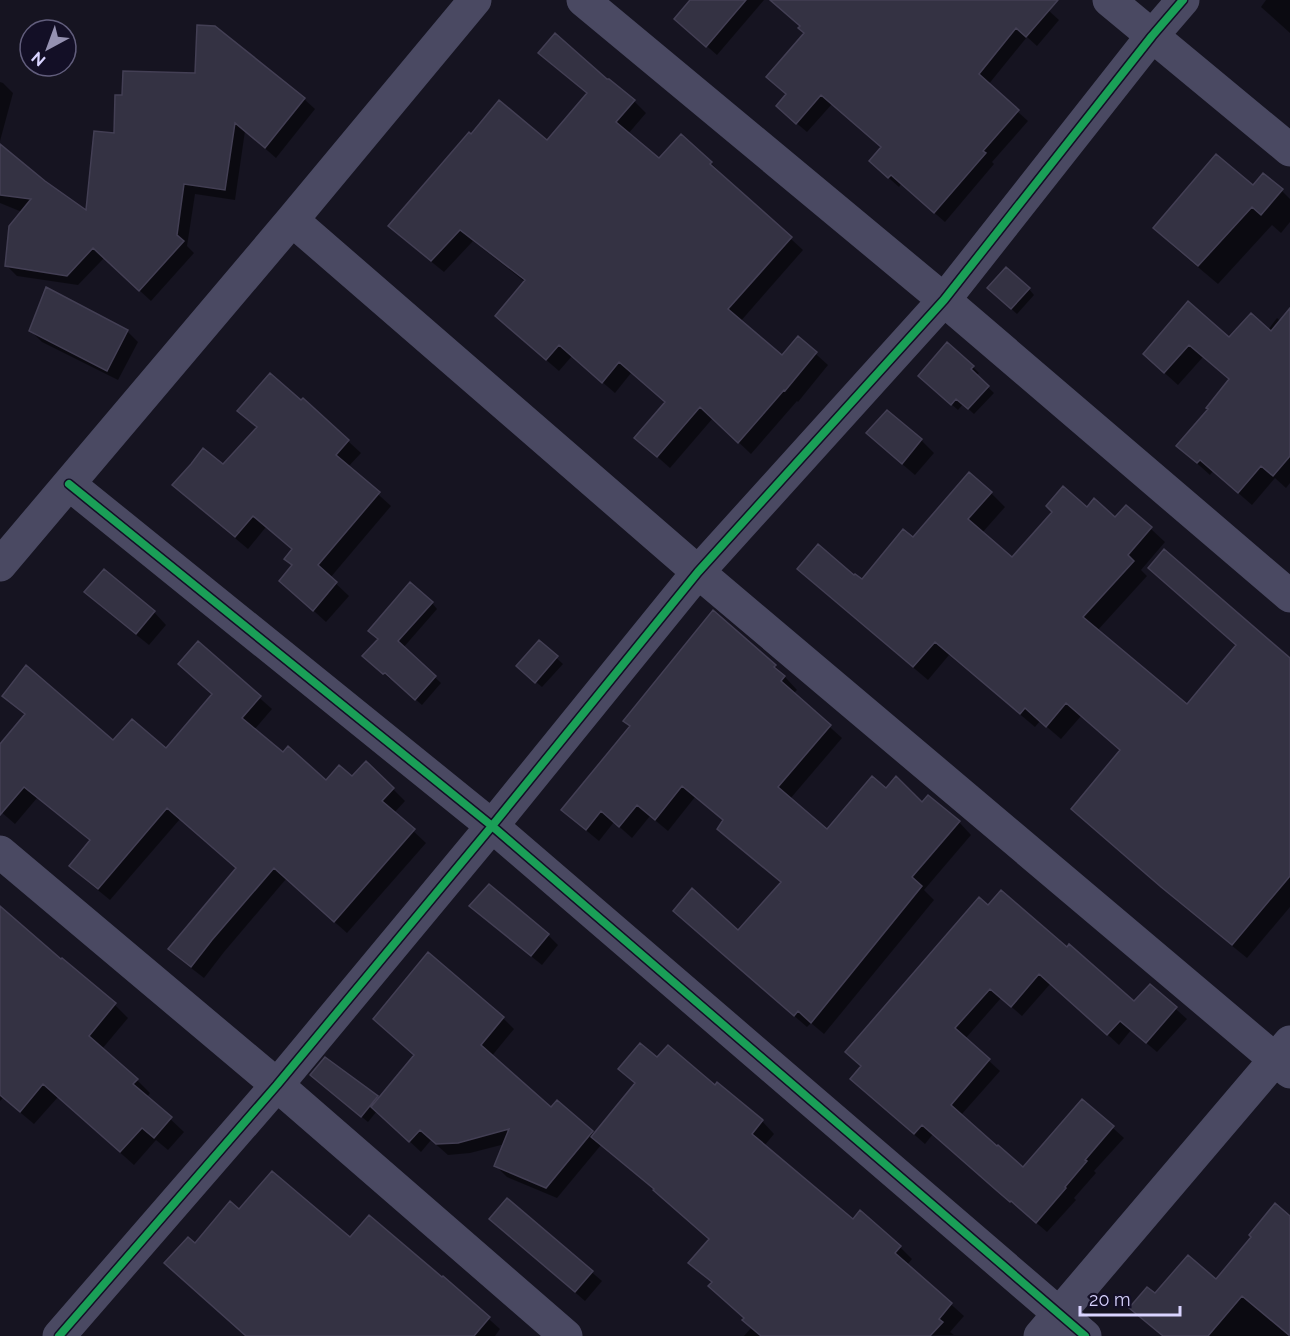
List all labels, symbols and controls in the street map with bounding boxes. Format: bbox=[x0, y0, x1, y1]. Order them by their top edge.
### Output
north arrow bbox=[18, 18, 78, 78]
text: N bbox=[28, 48, 49, 70]
scale bar bbox=[1080, 1279, 1180, 1317]
text: 20 m bbox=[1089, 1289, 1131, 1310]

